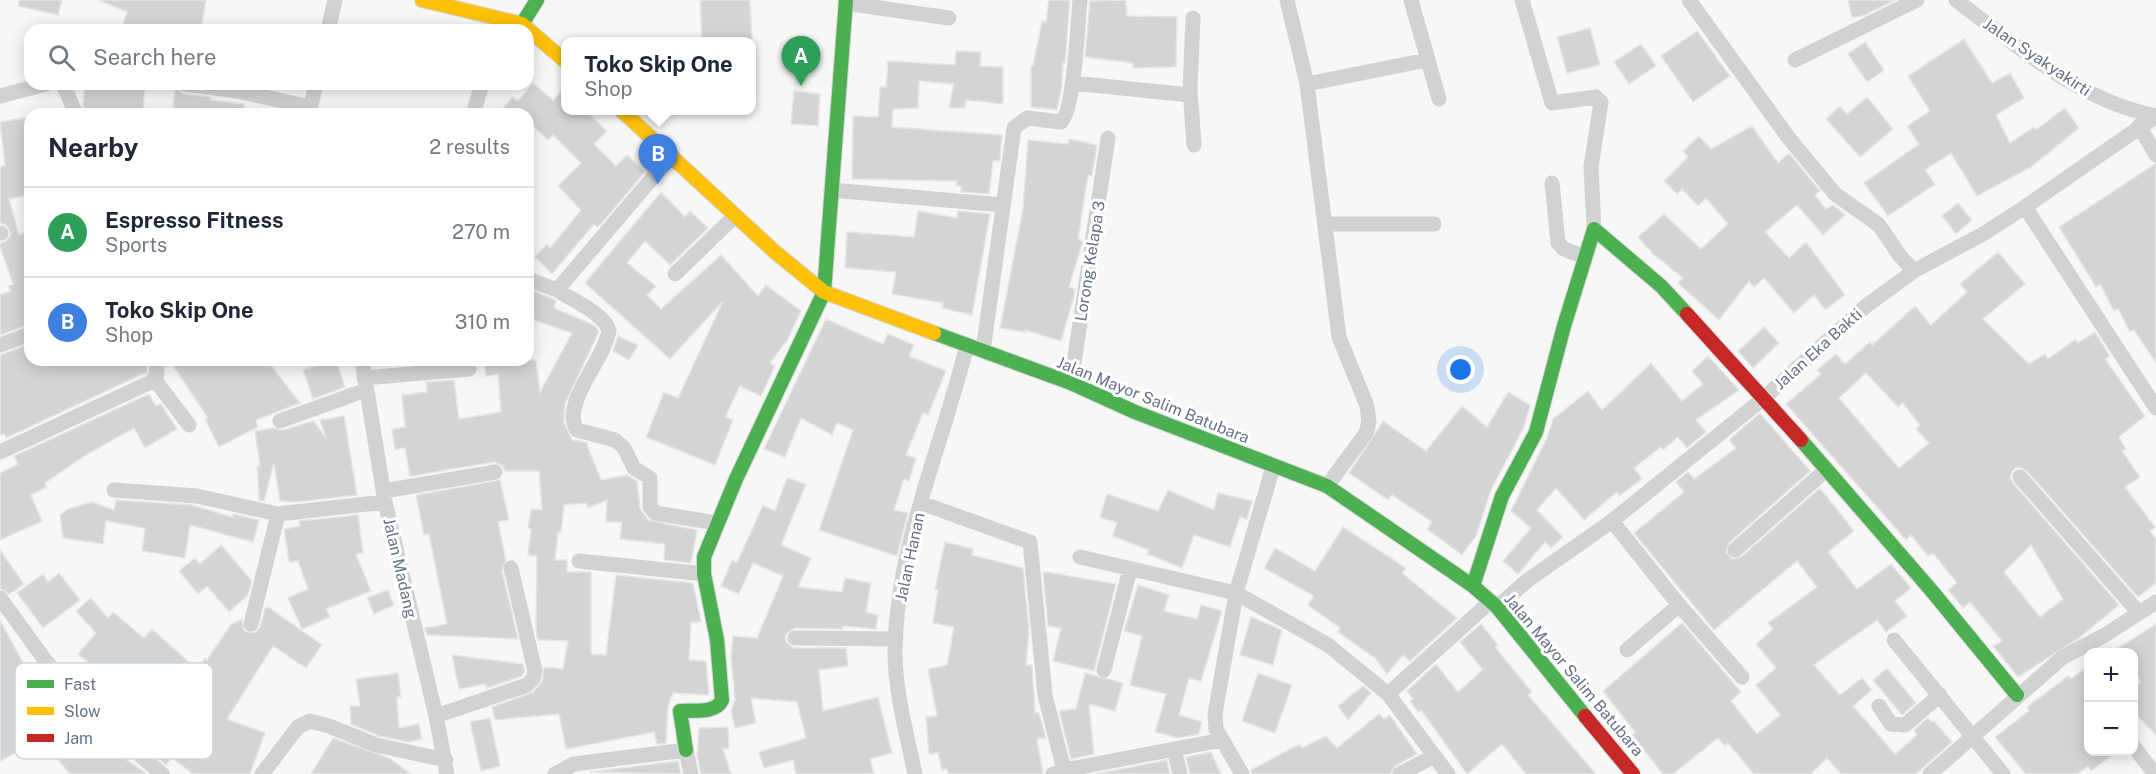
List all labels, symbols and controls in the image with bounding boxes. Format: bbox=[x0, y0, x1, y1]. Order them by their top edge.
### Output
street label: Jalan Syakyakirti bbox=[1980, 14, 2094, 100]
search box bbox=[24, 24, 534, 90]
pin: A bbox=[782, 36, 820, 86]
popup bbox=[561, 37, 756, 115]
icon: search bbox=[45, 41, 78, 74]
text: Search here bbox=[93, 44, 217, 70]
text: Toko Skip One bbox=[584, 51, 733, 77]
text: Shop bbox=[584, 77, 632, 101]
text: Nearby bbox=[48, 132, 138, 163]
pin: B bbox=[638, 134, 678, 184]
text: 2 results bbox=[429, 135, 510, 159]
street label: Lorong Kelapa 3 bbox=[1071, 199, 1109, 323]
text: Espresso Fitness bbox=[105, 207, 284, 233]
text: A bbox=[60, 220, 75, 244]
text: 270 m bbox=[452, 220, 510, 244]
text: Sports bbox=[105, 233, 167, 257]
text: Toko Skip One bbox=[105, 297, 254, 323]
street label: Jalan Eka Bakti bbox=[1770, 305, 1866, 393]
text: B bbox=[61, 310, 74, 334]
text: 310 m bbox=[455, 310, 510, 334]
text: Shop bbox=[105, 323, 153, 347]
street label: Jalan Mayor Salim Batubara bbox=[1054, 353, 1252, 447]
your location bbox=[1446, 355, 1475, 384]
street label: Jalan Hanan bbox=[891, 511, 929, 603]
street label: Jalan Madang bbox=[379, 516, 421, 620]
street label: Jalan Mayor Salim Batubara bbox=[1501, 590, 1647, 760]
map controls bbox=[2084, 648, 2138, 756]
button: + bbox=[2084, 648, 2138, 702]
legend bbox=[15, 663, 213, 759]
text: Fast bbox=[64, 675, 96, 694]
text: Slow bbox=[64, 702, 101, 721]
button: − bbox=[2084, 702, 2138, 756]
text: Jam bbox=[64, 729, 93, 748]

